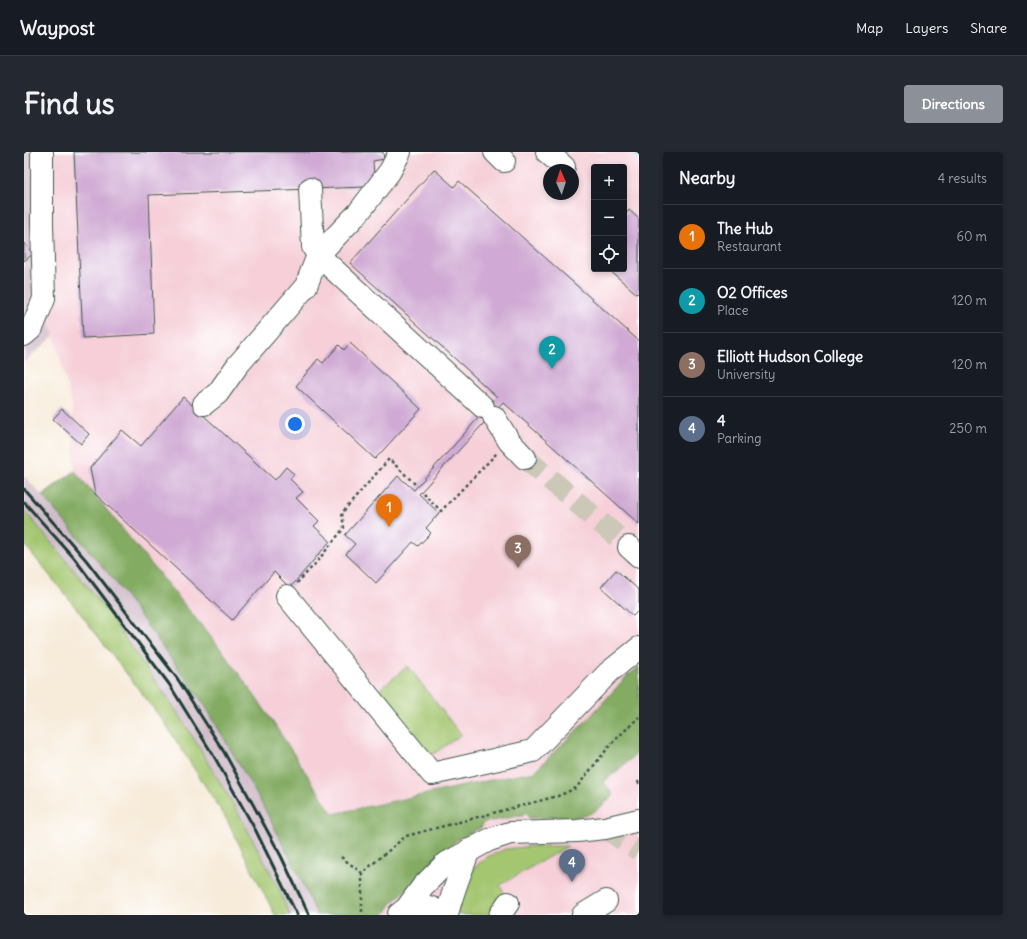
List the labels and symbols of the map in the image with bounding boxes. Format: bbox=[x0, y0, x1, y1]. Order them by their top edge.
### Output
north arrow bbox=[543, 164, 579, 200]
pin: 2 bbox=[539, 336, 565, 369]
your location bbox=[285, 414, 305, 434]
pin: 1 bbox=[376, 494, 402, 527]
pin: 3 bbox=[505, 535, 531, 568]
pin: 4 bbox=[559, 849, 585, 882]

